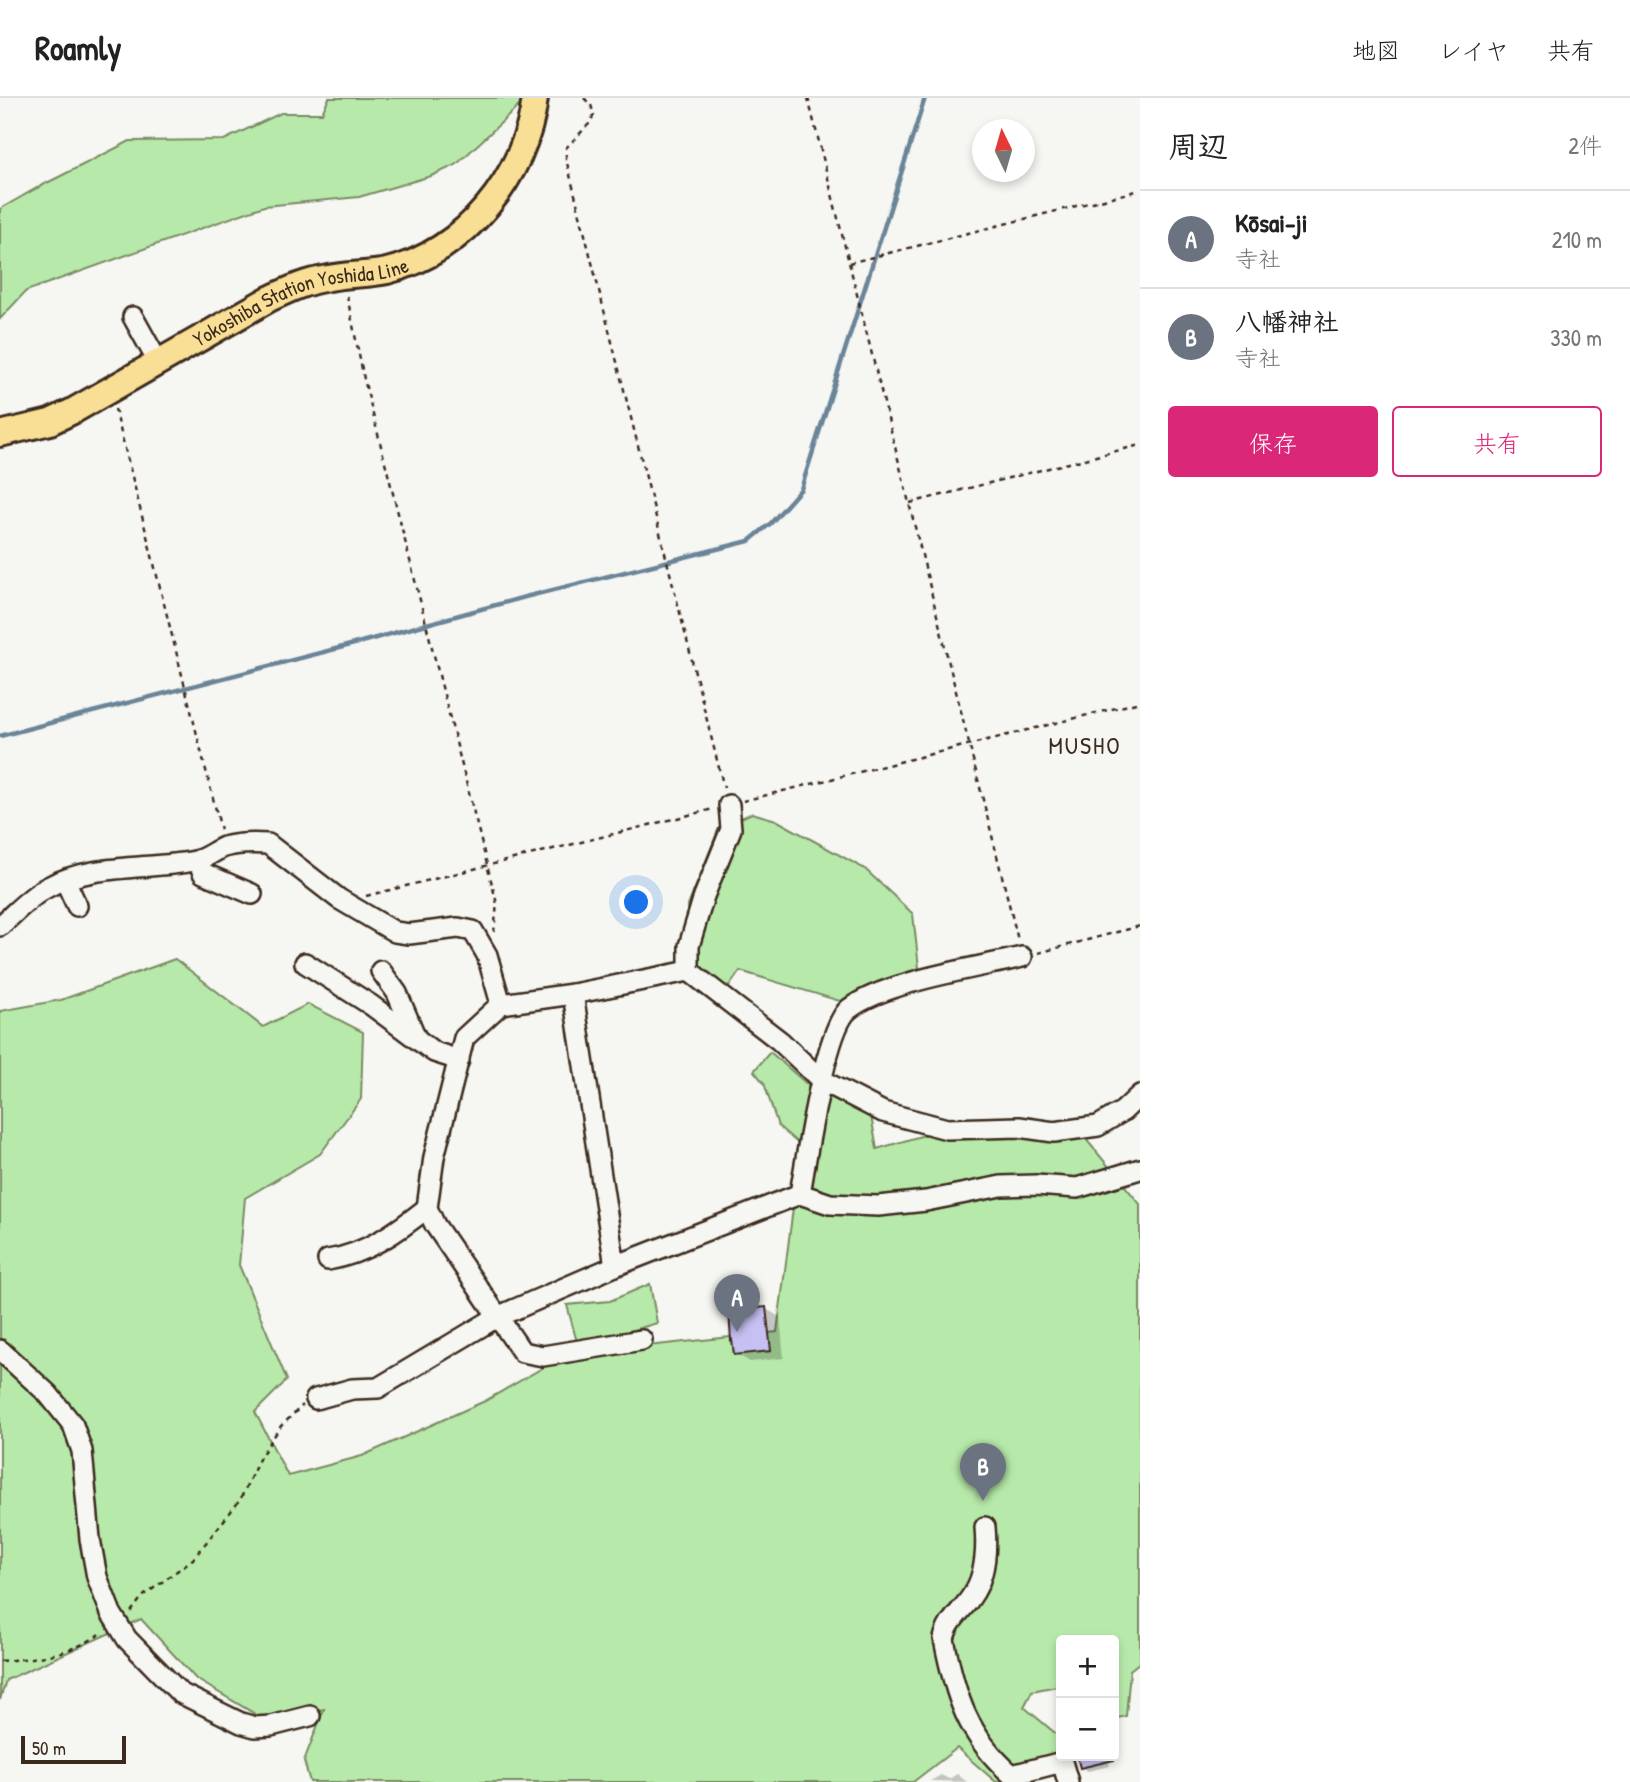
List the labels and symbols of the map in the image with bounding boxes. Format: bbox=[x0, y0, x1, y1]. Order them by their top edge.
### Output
north arrow bbox=[972, 119, 1035, 182]
street label: Yokoshiba Station Yoshida Line bbox=[187, 250, 412, 353]
district label: MUSHO bbox=[1048, 729, 1122, 761]
your location bbox=[619, 885, 653, 919]
pin: A bbox=[714, 1274, 760, 1332]
pin: B bbox=[960, 1443, 1006, 1501]
scale bar bbox=[21, 1733, 126, 1765]

